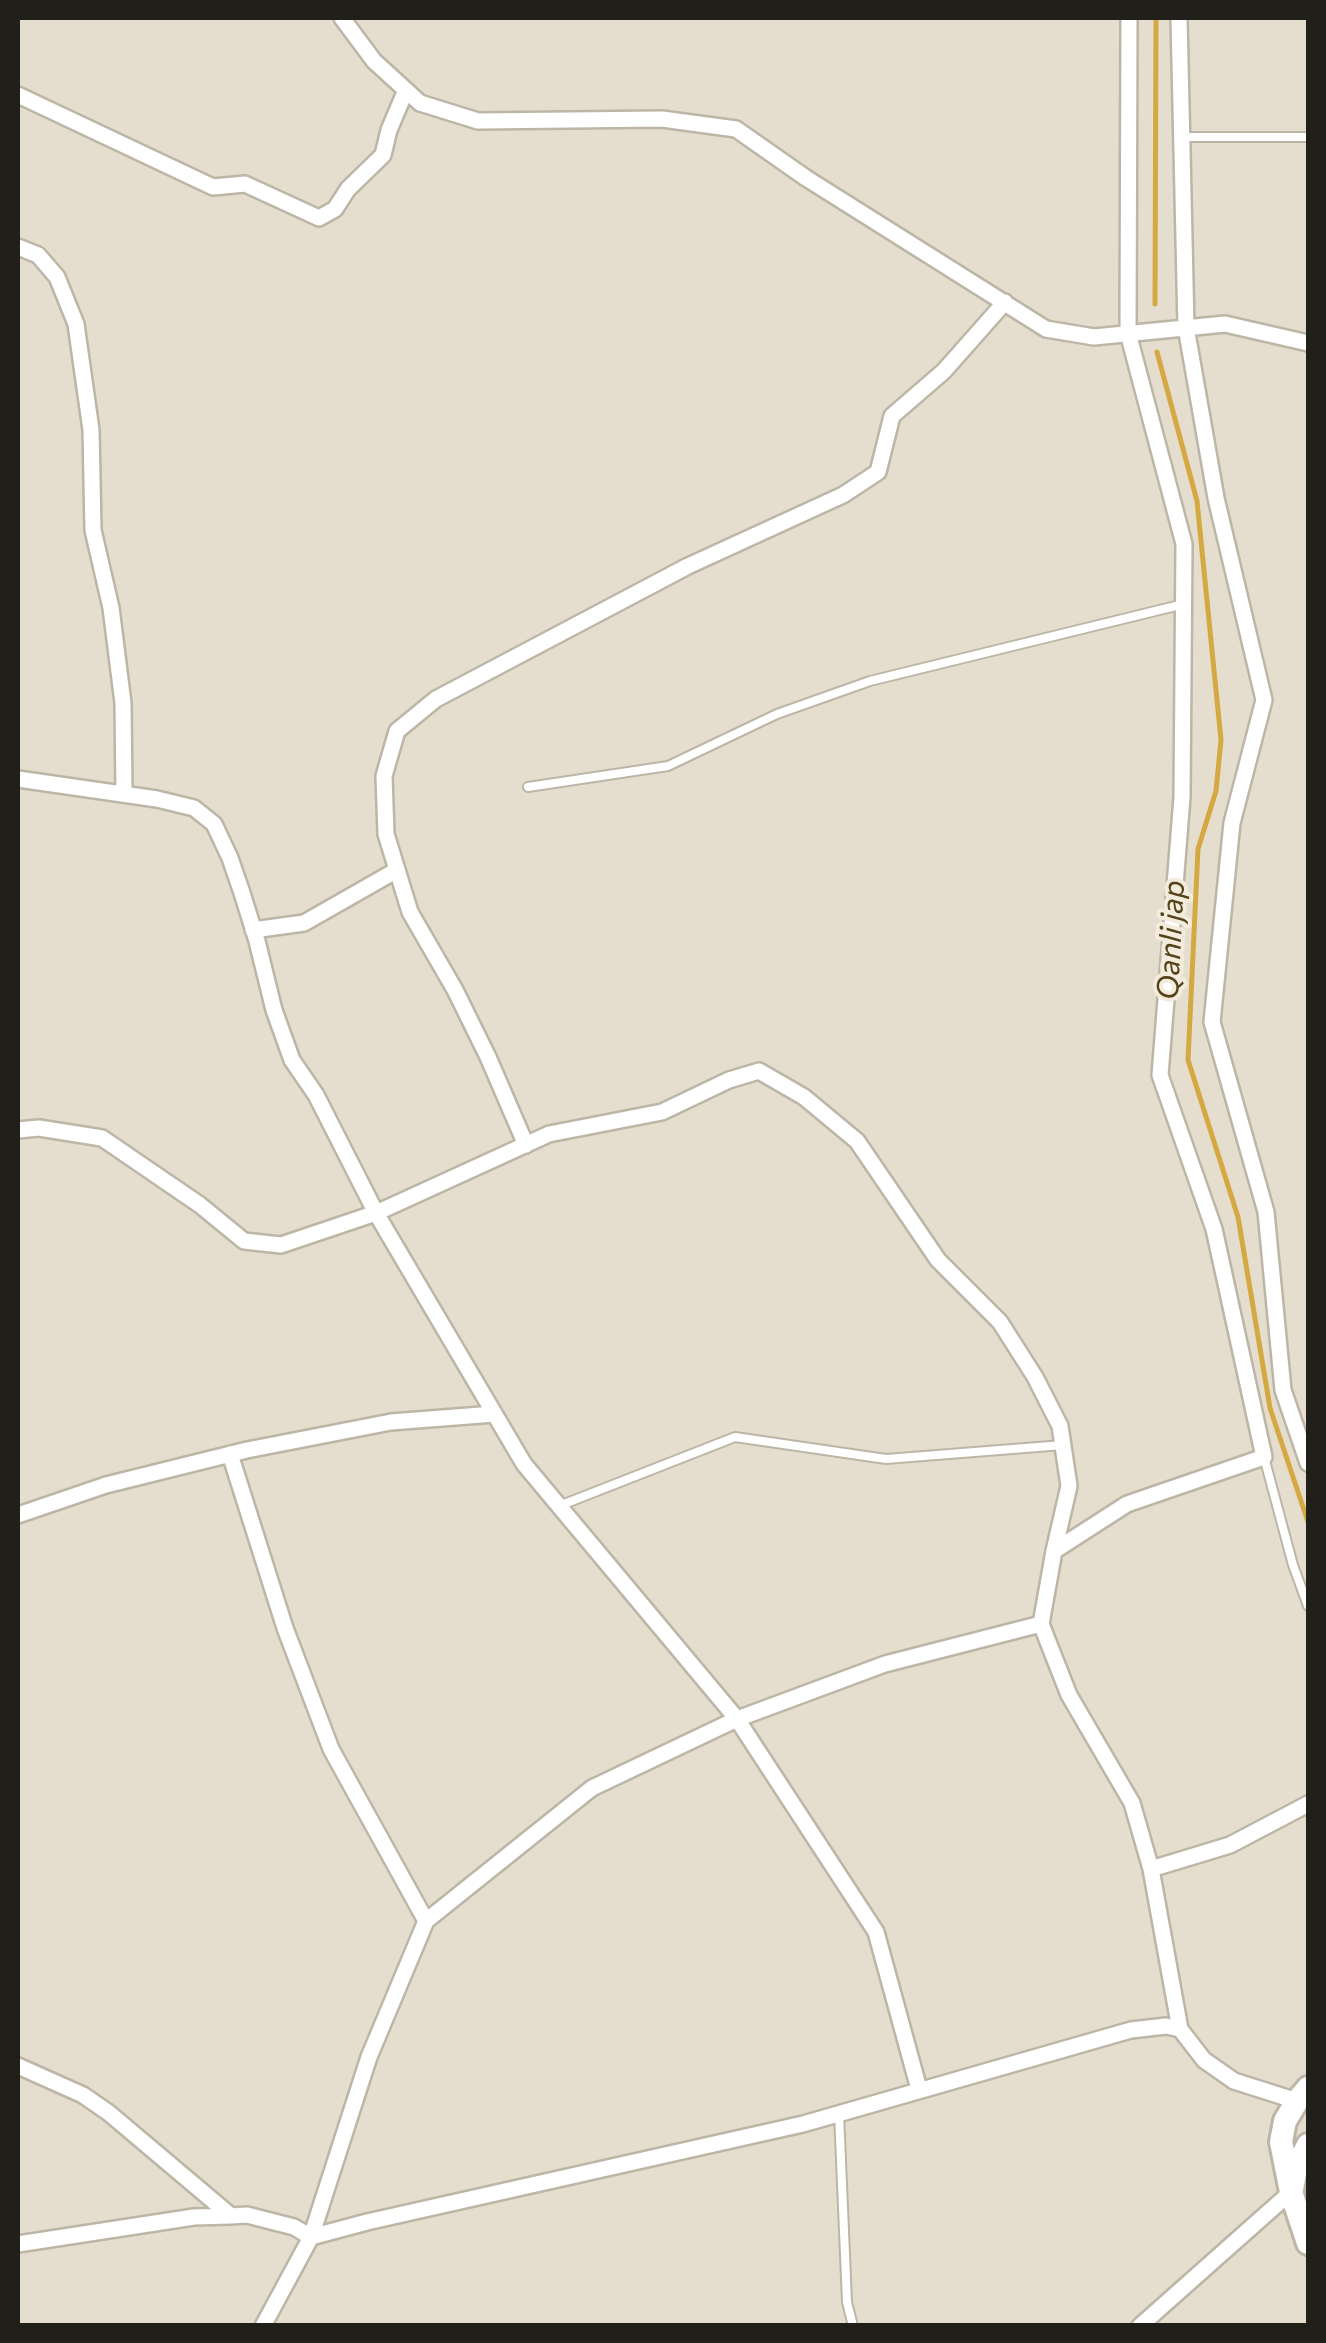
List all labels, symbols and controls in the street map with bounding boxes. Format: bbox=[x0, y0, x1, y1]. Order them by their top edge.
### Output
water label: Qanli jap bbox=[1150, 879, 1192, 1001]

